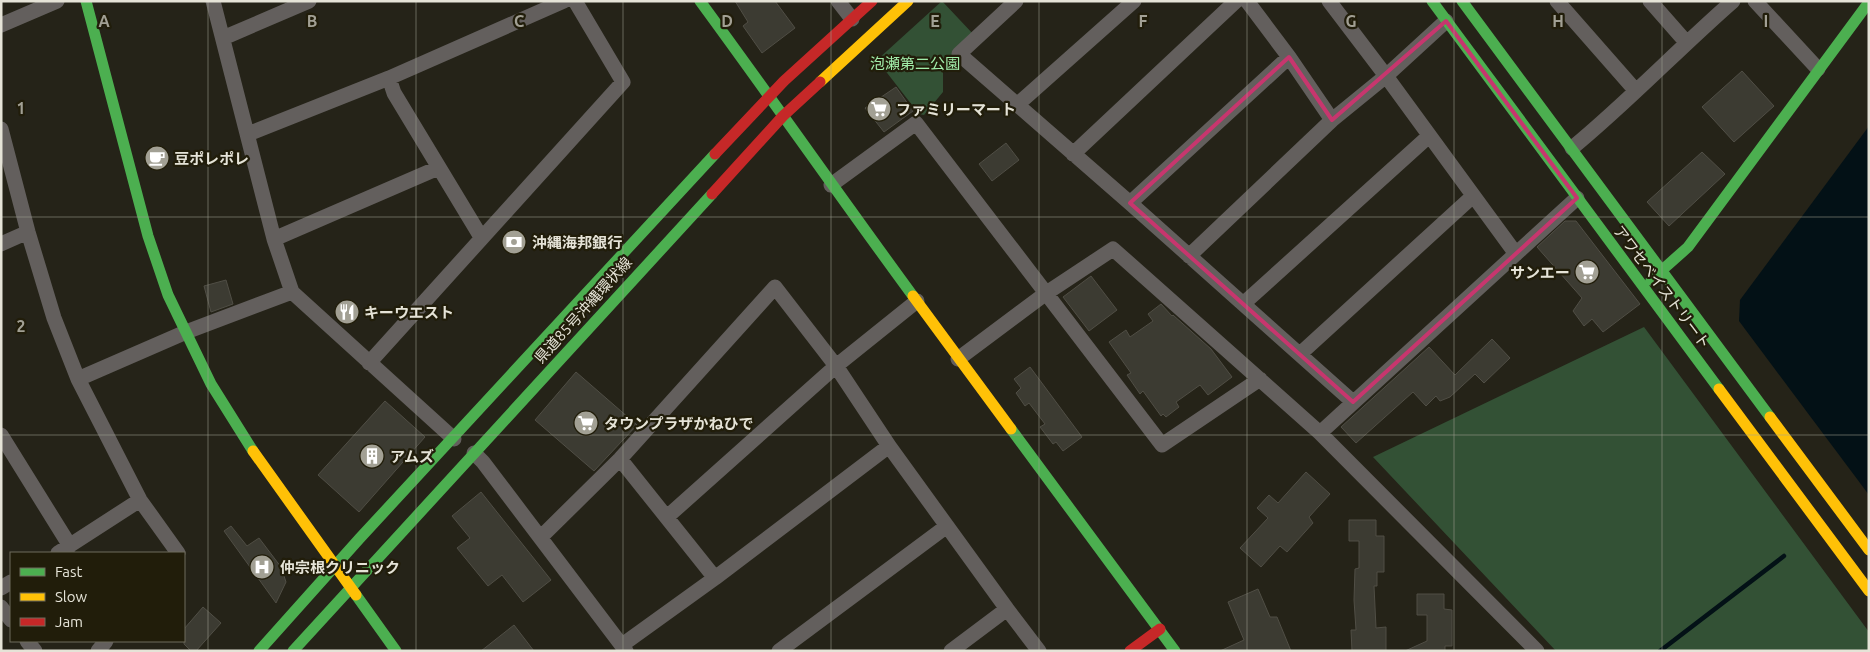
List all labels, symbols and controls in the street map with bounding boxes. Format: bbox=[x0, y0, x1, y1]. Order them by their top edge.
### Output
text: A bbox=[98, 12, 110, 30]
text: B bbox=[307, 12, 317, 30]
text: C bbox=[514, 12, 524, 30]
text: D bbox=[721, 12, 733, 30]
text: E bbox=[930, 12, 940, 30]
text: F bbox=[1139, 12, 1148, 30]
text: G bbox=[1345, 12, 1357, 30]
text: H bbox=[1552, 12, 1564, 30]
text: I bbox=[1764, 12, 1768, 30]
park label: 泡瀬第二公園 bbox=[870, 55, 960, 72]
supermarket icon: ファミリーマート bbox=[866, 96, 892, 122]
text: 1 bbox=[16, 99, 26, 117]
place label: ファミリーマート bbox=[896, 101, 1016, 118]
cafe icon: 豆ポレポレ bbox=[144, 145, 170, 171]
place label: 豆ポレポレ bbox=[174, 150, 249, 167]
street label: アワセベイストリート bbox=[1610, 222, 1714, 352]
bank icon: 沖縄海邦銀行 bbox=[501, 229, 527, 255]
place label: 沖縄海邦銀行 bbox=[532, 234, 622, 251]
street label: 県道85号沖縄環状線 bbox=[531, 253, 635, 367]
supermarket icon: サンエー bbox=[1574, 259, 1600, 285]
place label: サンエー bbox=[1510, 264, 1570, 281]
restaurant icon: キーウエスト bbox=[334, 299, 360, 325]
place label: キーウエスト bbox=[364, 304, 454, 321]
text: 2 bbox=[16, 317, 26, 335]
supermarket icon: タウンプラザかねひで bbox=[573, 410, 599, 436]
place label: タウンプラザかねひで bbox=[604, 415, 754, 432]
building icon: アムズ bbox=[359, 443, 385, 469]
place label: アムズ bbox=[390, 448, 434, 465]
legend bbox=[10, 552, 185, 642]
hospital icon: 仲宗根クリニック bbox=[249, 554, 275, 580]
place label: 仲宗根クリニック bbox=[280, 559, 400, 576]
text: Fast bbox=[55, 563, 83, 580]
text: Slow bbox=[55, 588, 88, 605]
text: Jam bbox=[55, 613, 83, 630]

